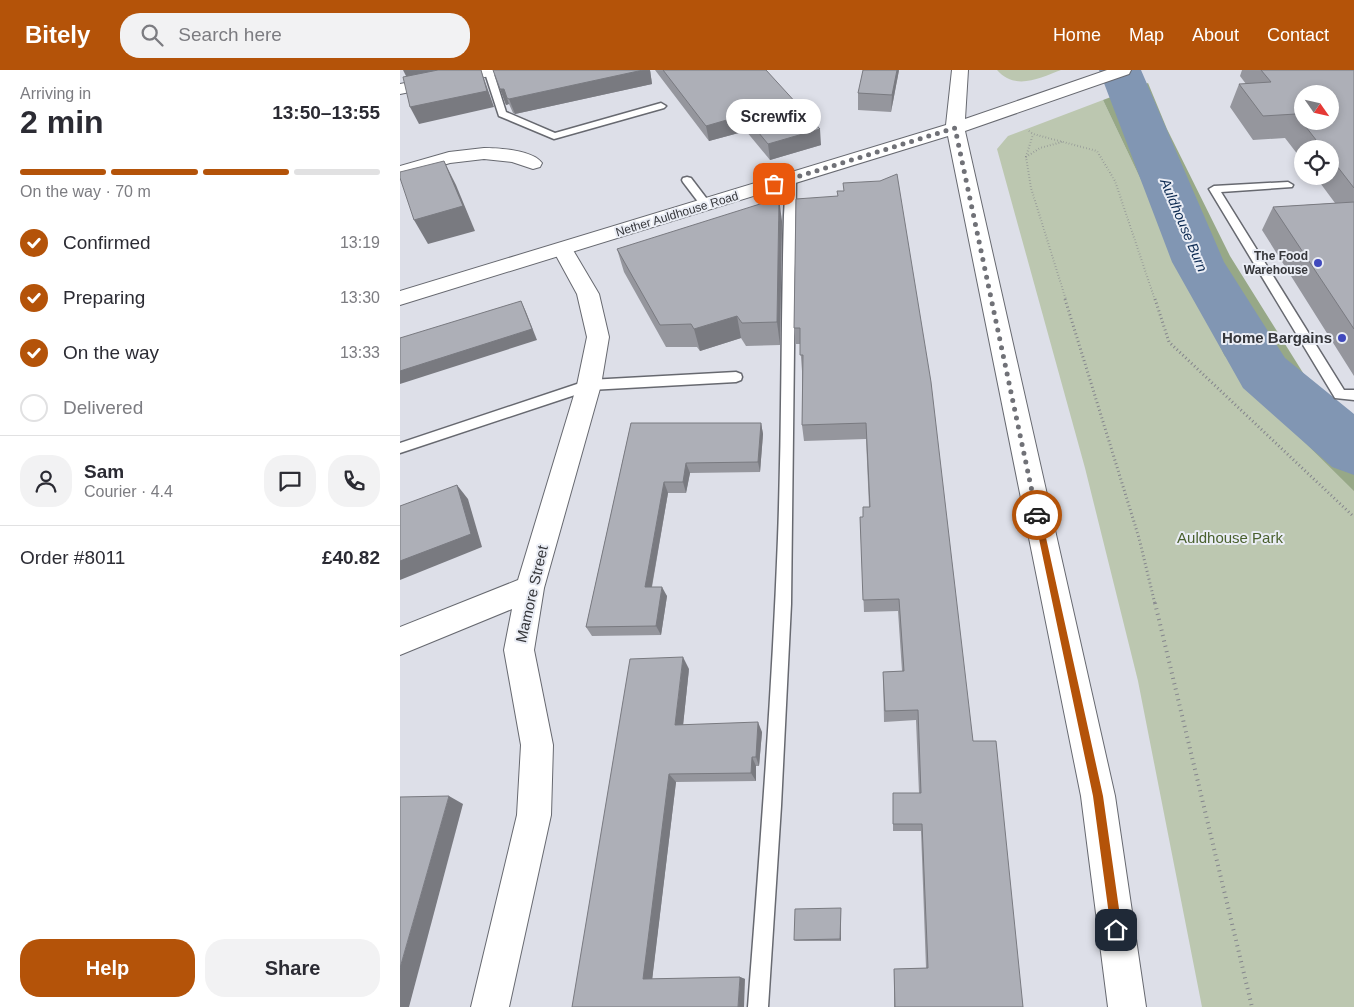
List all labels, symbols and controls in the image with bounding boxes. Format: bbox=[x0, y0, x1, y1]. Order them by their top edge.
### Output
search box bbox=[120, 13, 470, 58]
text: Bitely bbox=[25, 21, 90, 48]
icon: search bbox=[138, 21, 166, 49]
text: Search here bbox=[178, 24, 282, 45]
text: Home bbox=[1053, 25, 1101, 45]
text: Map bbox=[1129, 25, 1164, 45]
text: About bbox=[1192, 25, 1239, 45]
text: Contact bbox=[1267, 25, 1329, 45]
text: Arriving in bbox=[20, 85, 91, 102]
north arrow bbox=[1294, 85, 1339, 130]
map controls bbox=[1294, 85, 1339, 185]
callout: Screwfix bbox=[726, 99, 822, 134]
text: 13:50–13:55 bbox=[272, 102, 380, 123]
text: 2 min bbox=[20, 104, 104, 140]
text: Screwfix bbox=[741, 108, 806, 125]
button: locate bbox=[1294, 140, 1339, 185]
pin bbox=[753, 163, 795, 205]
icon: bag bbox=[760, 170, 788, 198]
water label: Auldhouse Burn bbox=[1157, 175, 1211, 274]
text: On the way · 70 m bbox=[20, 183, 151, 200]
street label: Nether Auldhouse Road bbox=[614, 189, 740, 239]
icon: check bbox=[20, 229, 48, 257]
text: Confirmed bbox=[63, 232, 151, 253]
text: 13:19 bbox=[340, 234, 380, 251]
place label: The Food Warehouse bbox=[1244, 249, 1308, 277]
marker: The Food Warehouse bbox=[1312, 257, 1324, 269]
icon: check bbox=[20, 284, 48, 312]
text: Preparing bbox=[63, 287, 145, 308]
text: 13:30 bbox=[340, 289, 380, 306]
place label: Home Bargains bbox=[1222, 329, 1332, 346]
marker: Home Bargains bbox=[1336, 332, 1348, 344]
icon: check bbox=[20, 339, 48, 367]
text: On the way bbox=[63, 342, 159, 363]
text: 13:33 bbox=[340, 344, 380, 361]
text: Delivered bbox=[63, 397, 143, 418]
button: person bbox=[20, 455, 72, 507]
button: chat bbox=[264, 455, 316, 507]
button: phone bbox=[328, 455, 380, 507]
text: Sam bbox=[84, 461, 124, 482]
text: Courier · 4.4 bbox=[84, 483, 173, 500]
courier bbox=[1012, 490, 1062, 540]
icon: car bbox=[1023, 501, 1051, 529]
park label: Auldhouse Park bbox=[1177, 529, 1283, 546]
street label: Mamore Street bbox=[512, 543, 551, 644]
text: Order #8011 bbox=[20, 547, 125, 568]
text: £40.82 bbox=[322, 547, 380, 568]
pin bbox=[1095, 909, 1137, 951]
icon: home bbox=[1102, 916, 1130, 944]
button: Help bbox=[20, 939, 195, 997]
button: Share bbox=[205, 939, 380, 997]

